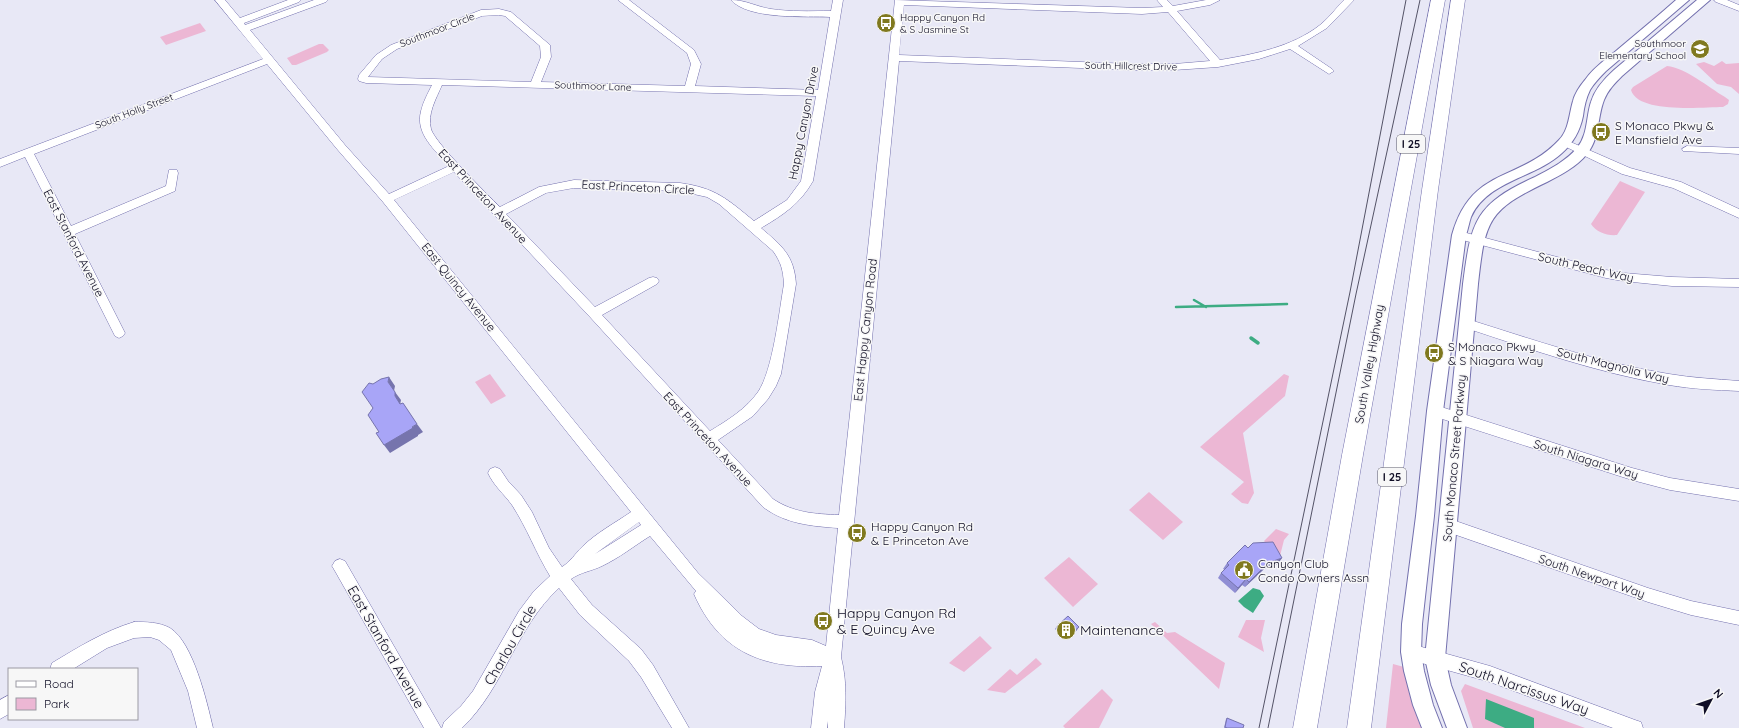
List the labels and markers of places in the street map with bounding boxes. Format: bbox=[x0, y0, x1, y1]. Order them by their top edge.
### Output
place label: Happy Canyon Rd & S Jasmine St bbox=[900, 11, 985, 36]
bus stop icon: Happy Canyon Rd & S Jasmine St bbox=[875, 12, 897, 34]
place label: Southmoor Elementary School bbox=[1599, 37, 1686, 62]
school or university icon: Southmoor Elementary School bbox=[1689, 38, 1711, 60]
place label: S Monaco Pkwy & E Mansfield Ave bbox=[1615, 118, 1714, 147]
bus stop icon: S Monaco Pkwy & E Mansfield Ave bbox=[1590, 121, 1612, 143]
place label: S Monaco Pkwy & S Niagara Way bbox=[1448, 339, 1543, 368]
bus stop icon: S Monaco Pkwy & S Niagara Way bbox=[1423, 342, 1445, 364]
place label: Happy Canyon Rd & E Princeton Ave bbox=[871, 519, 973, 548]
bus stop icon: Happy Canyon Rd & E Princeton Ave bbox=[846, 522, 868, 544]
place label: Canyon Club Condo Owners Assn bbox=[1258, 556, 1369, 585]
public building icon: Canyon Club Condo Owners Assn bbox=[1233, 559, 1255, 581]
place label: Happy Canyon Rd & E Quincy Ave bbox=[837, 604, 956, 638]
bus stop icon: Happy Canyon Rd & E Quincy Ave bbox=[812, 610, 834, 632]
building icon: Maintenance bbox=[1055, 619, 1077, 641]
place label: Maintenance bbox=[1080, 621, 1164, 639]

